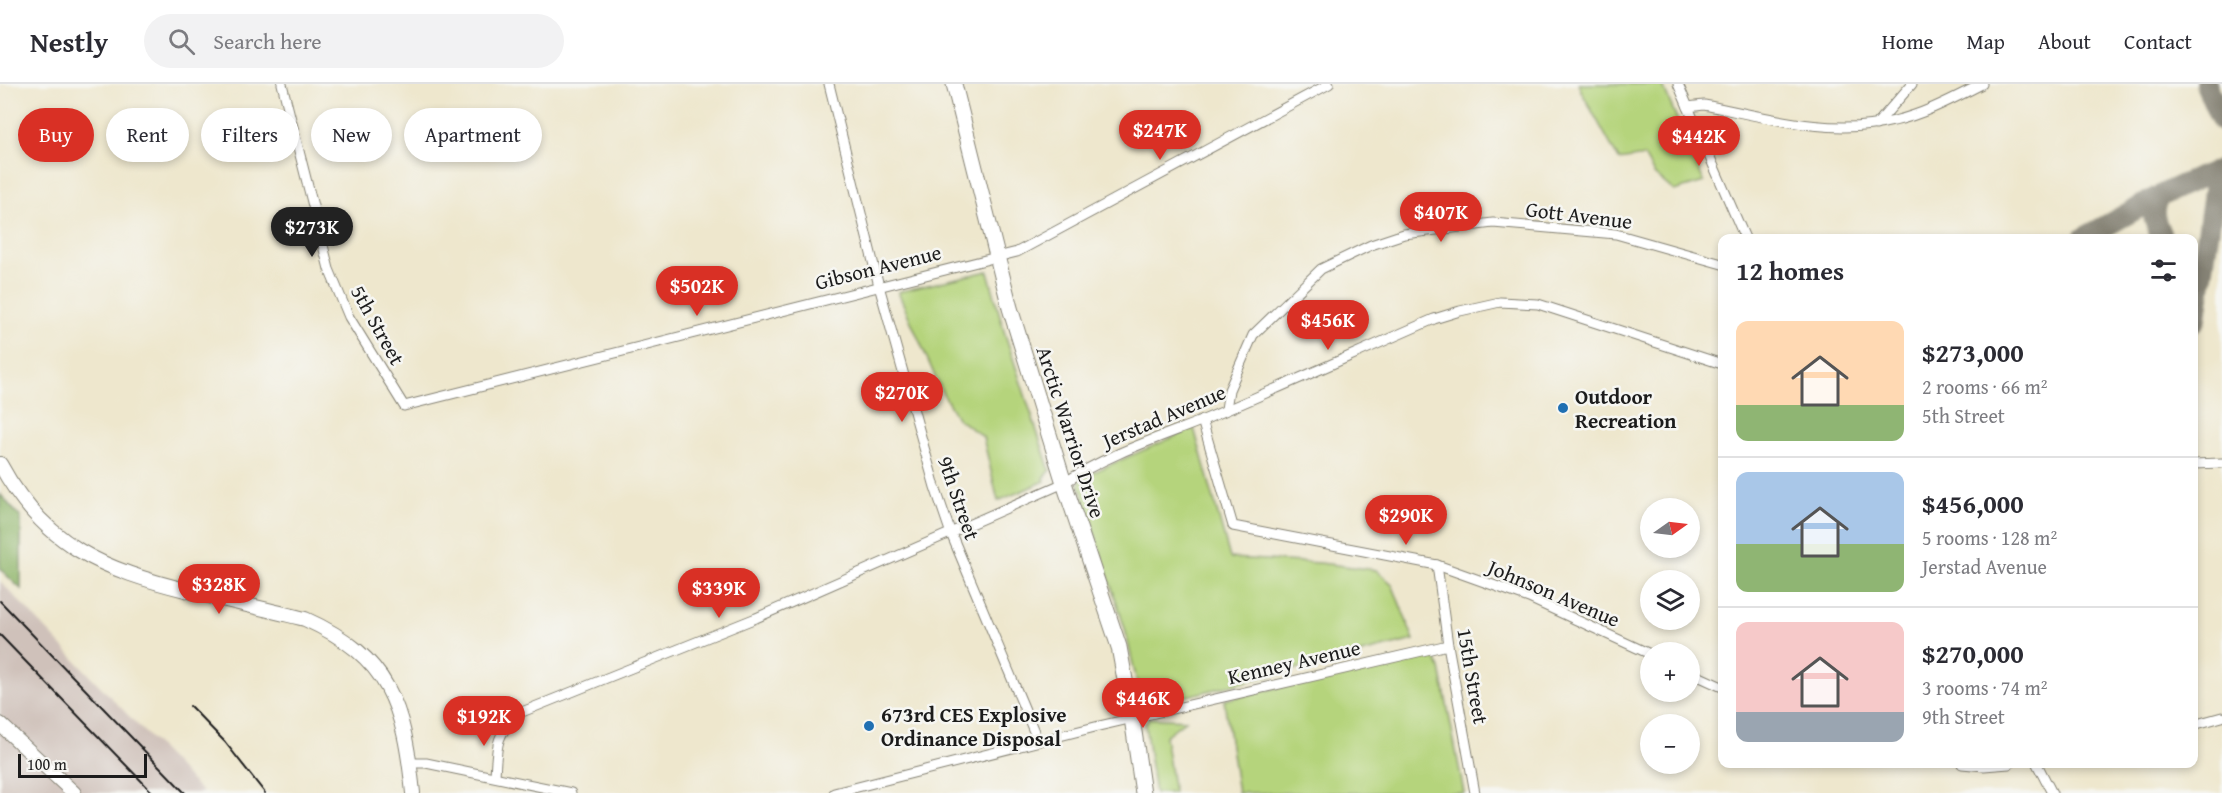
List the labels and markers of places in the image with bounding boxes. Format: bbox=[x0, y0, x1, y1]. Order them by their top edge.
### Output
pin: $247K bbox=[1118, 110, 1202, 161]
pin: $442K bbox=[1657, 116, 1741, 167]
pin: $407K bbox=[1399, 192, 1483, 243]
pin: $273K bbox=[270, 207, 354, 258]
pin: $502K bbox=[655, 266, 739, 317]
pin: $456K bbox=[1286, 300, 1370, 351]
pin: $270K bbox=[860, 372, 944, 423]
place label: Outdoor Recreation bbox=[1575, 381, 1677, 436]
marker: Outdoor Recreation bbox=[1556, 401, 1570, 415]
pin: $290K bbox=[1364, 495, 1448, 546]
pin: $328K bbox=[177, 564, 261, 615]
pin: $339K bbox=[677, 568, 761, 619]
pin: $446K bbox=[1101, 678, 1185, 729]
pin: $192K bbox=[442, 696, 526, 747]
place label: 673rd CES Explosive Ordinance Disposal bbox=[881, 699, 1067, 754]
marker: 673rd CES Explosive Ordinance Disposal bbox=[862, 719, 876, 733]

